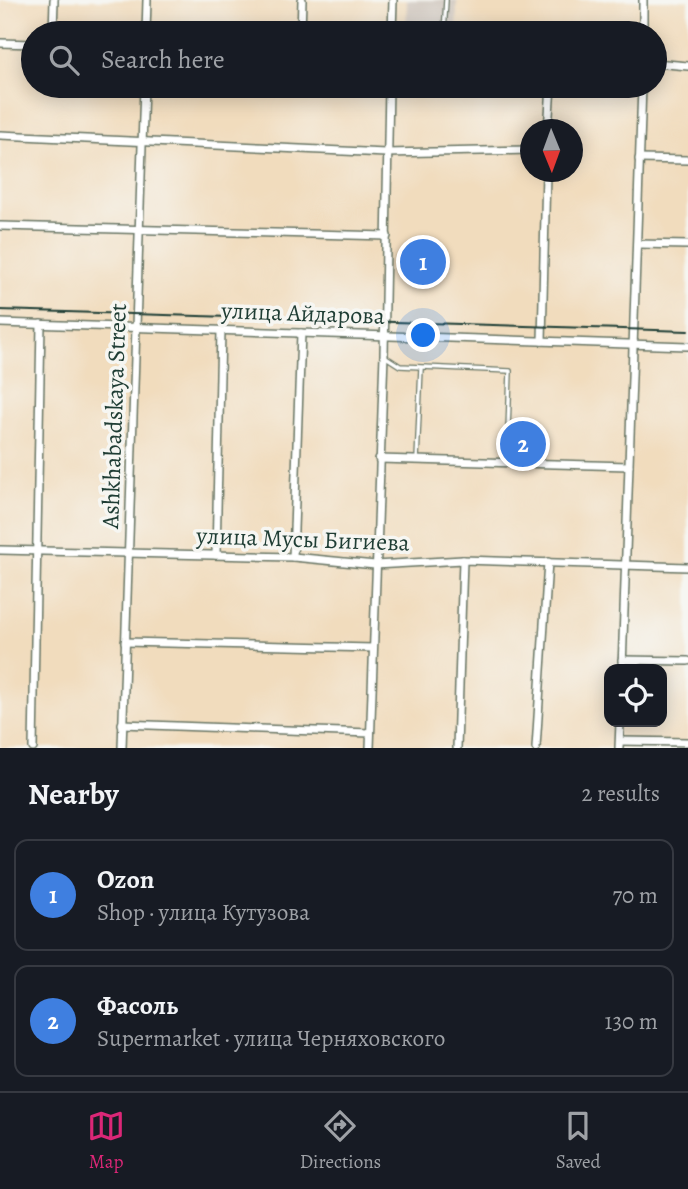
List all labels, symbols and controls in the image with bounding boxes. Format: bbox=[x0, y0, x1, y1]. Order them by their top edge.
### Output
search box bbox=[21, 21, 667, 98]
icon: search bbox=[45, 41, 83, 79]
text: Search here bbox=[101, 42, 225, 77]
north arrow bbox=[520, 119, 583, 182]
pin: 1 bbox=[400, 236, 446, 288]
street label: улица Айдарова bbox=[220, 294, 385, 332]
street label: Ashkhabadskaya Street bbox=[94, 303, 134, 530]
your location bbox=[406, 318, 440, 352]
pin: 2 bbox=[500, 418, 546, 470]
street label: улица Мусы Бигиева bbox=[195, 519, 410, 559]
map controls bbox=[604, 664, 667, 727]
button: locate bbox=[604, 664, 667, 727]
text: Nearby bbox=[28, 774, 119, 814]
text: 2 results bbox=[582, 778, 660, 809]
text: Ozon bbox=[97, 862, 155, 897]
text: 1 bbox=[49, 880, 57, 911]
text: 70 m bbox=[612, 880, 658, 911]
text: Shop · улица Кутузова bbox=[97, 897, 310, 928]
text: Фасоль bbox=[97, 988, 178, 1023]
text: 2 bbox=[47, 1006, 59, 1037]
text: 130 m bbox=[605, 1006, 658, 1037]
text: Supermarket · улица Черняховского bbox=[97, 1023, 445, 1054]
tab: Map bbox=[87, 1107, 125, 1175]
tab: Directions bbox=[300, 1107, 381, 1175]
tab: Saved bbox=[556, 1107, 601, 1175]

